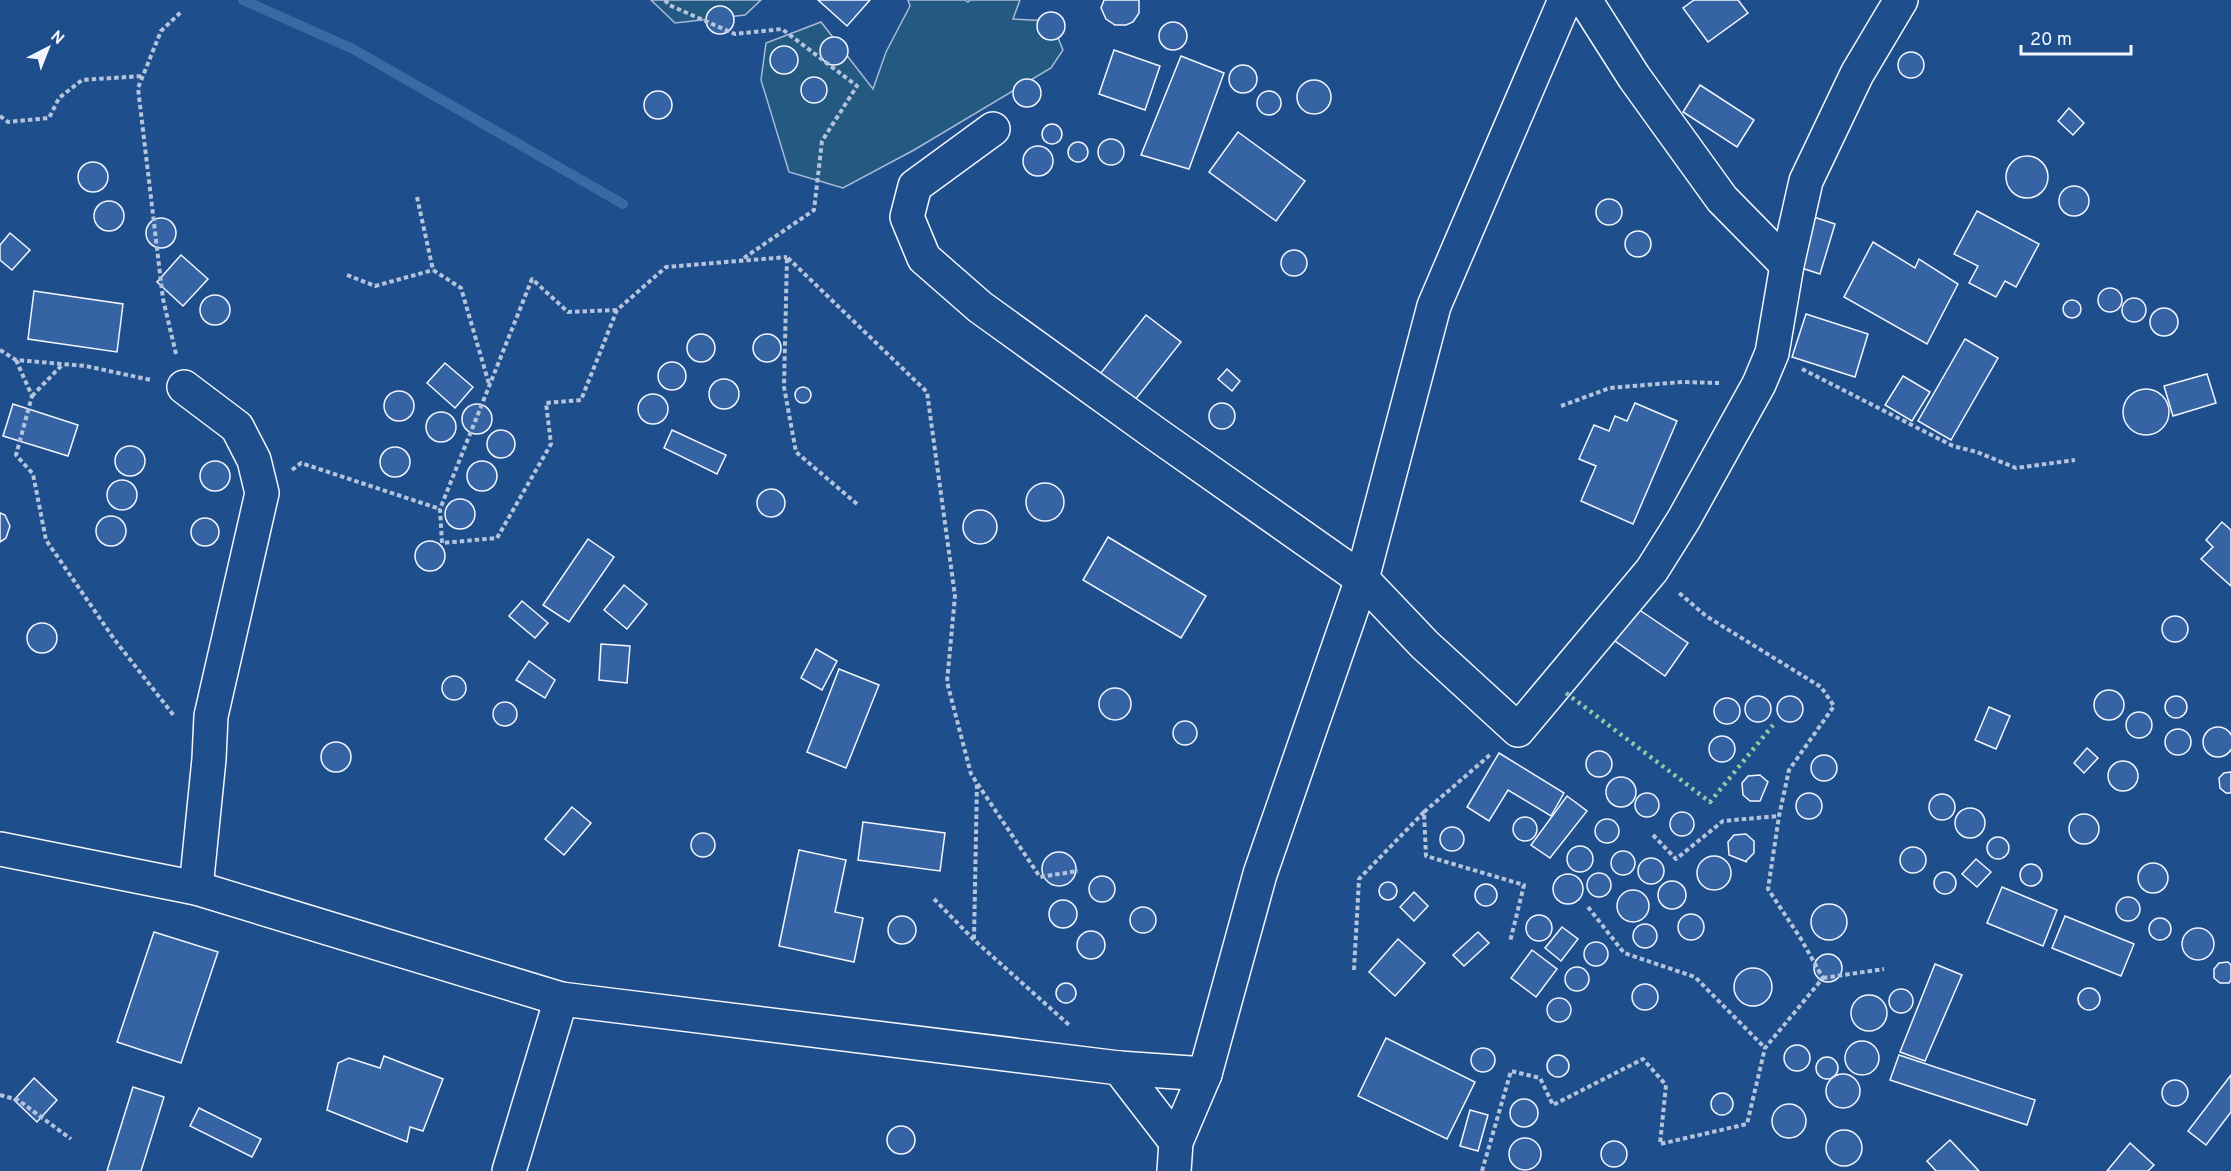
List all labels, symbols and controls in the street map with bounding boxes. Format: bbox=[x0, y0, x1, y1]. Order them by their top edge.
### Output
north arrow bbox=[18, 18, 78, 78]
scale bar bbox=[2021, 18, 2130, 56]
text: N bbox=[46, 27, 68, 50]
text: 20 m bbox=[2030, 29, 2072, 52]

